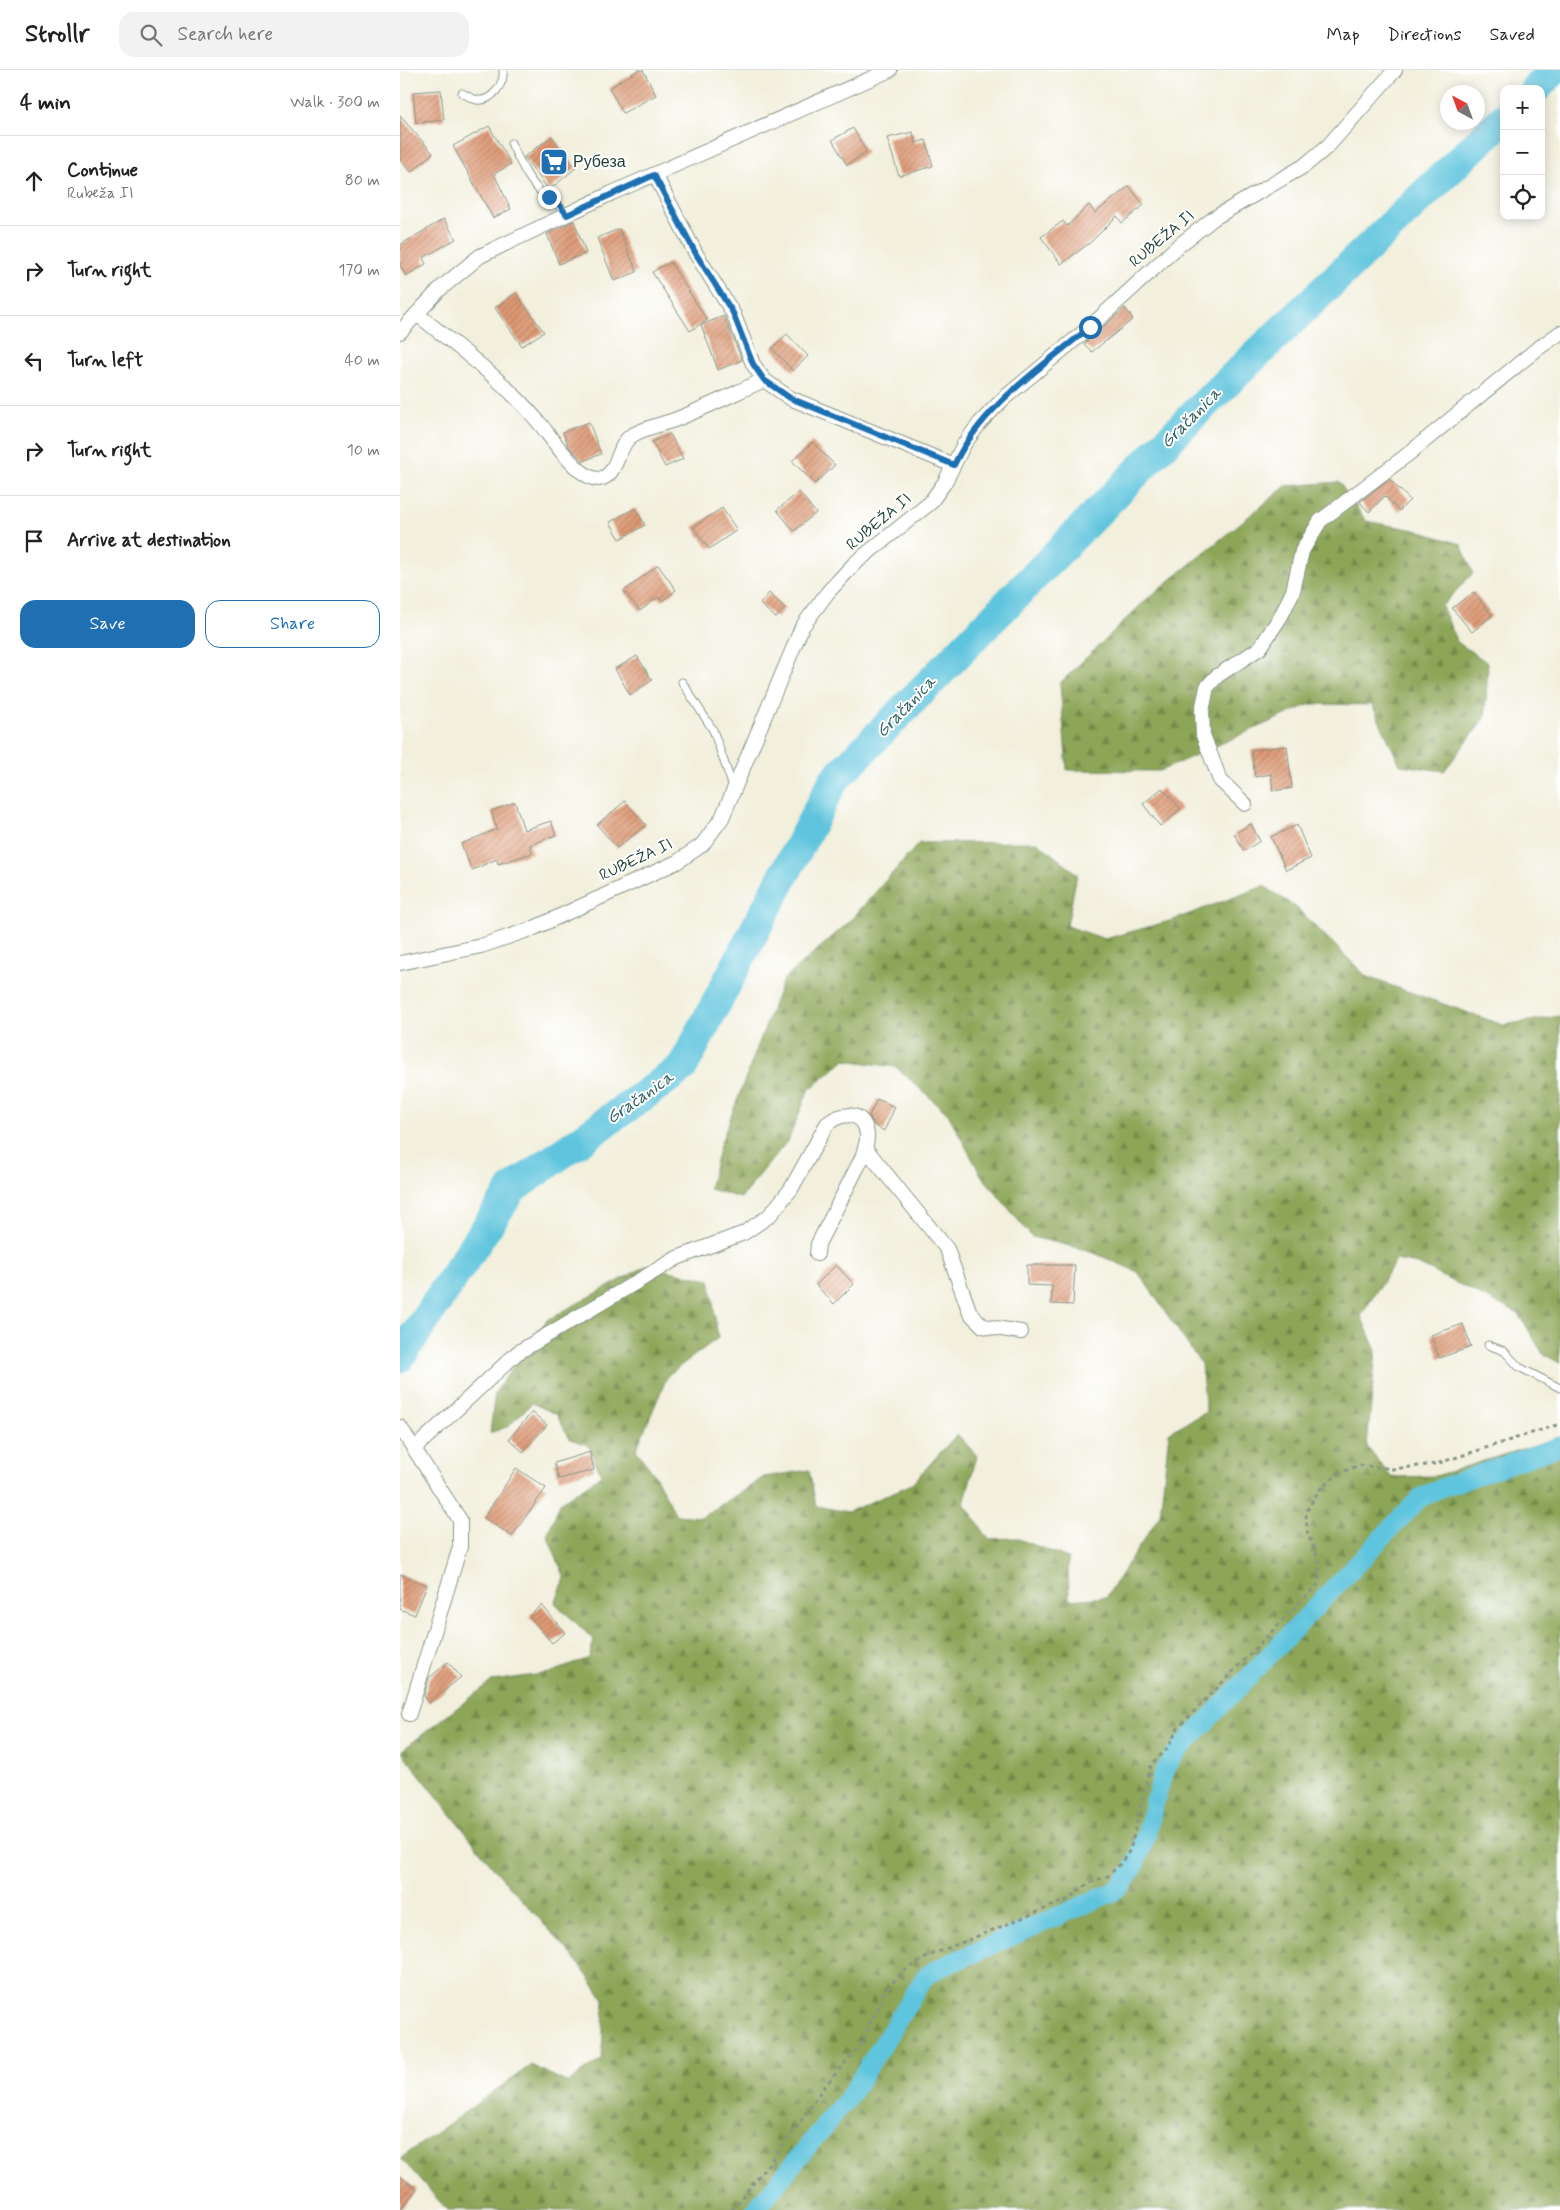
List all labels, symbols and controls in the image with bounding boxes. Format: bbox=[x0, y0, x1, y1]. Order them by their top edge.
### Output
search box bbox=[119, 12, 469, 57]
text: Strollr bbox=[25, 19, 89, 50]
icon: search bbox=[137, 21, 165, 49]
text: Search here bbox=[177, 22, 273, 47]
text: Map bbox=[1327, 23, 1360, 47]
text: Directions bbox=[1388, 23, 1462, 47]
text: Saved bbox=[1490, 23, 1535, 47]
north arrow bbox=[1440, 85, 1485, 130]
map controls bbox=[1500, 85, 1545, 220]
button: + bbox=[1500, 85, 1545, 130]
text: 4 min bbox=[20, 89, 71, 117]
text: Walk · 300 m bbox=[290, 92, 380, 113]
button: − bbox=[1500, 130, 1545, 175]
supermarket icon: Рубеза bbox=[539, 147, 569, 177]
place label: Рубеза bbox=[573, 152, 626, 173]
text: Continue bbox=[67, 158, 138, 183]
icon: ahead bbox=[20, 167, 48, 195]
text: 80 m bbox=[345, 170, 380, 191]
button: locate bbox=[1500, 175, 1545, 220]
text: Rubeža II bbox=[67, 183, 134, 204]
route end bbox=[538, 186, 561, 209]
street label: RUBEŽA II bbox=[1125, 206, 1199, 272]
icon: right bbox=[20, 257, 48, 285]
text: Turn right bbox=[67, 258, 151, 283]
text: 170 m bbox=[338, 260, 380, 281]
route start bbox=[1079, 316, 1102, 339]
icon: left bbox=[20, 347, 48, 375]
text: Turn left bbox=[67, 348, 143, 373]
text: 40 m bbox=[344, 350, 380, 371]
water label: Gračanica bbox=[1155, 381, 1228, 454]
icon: right bbox=[20, 437, 48, 465]
text: Turn right bbox=[67, 438, 151, 463]
text: 10 m bbox=[347, 440, 380, 461]
street label: RUBEŽA II bbox=[842, 489, 916, 555]
icon: arrive bbox=[20, 527, 48, 555]
text: Arrive at destination bbox=[67, 528, 231, 553]
button: Save bbox=[20, 600, 195, 648]
button: Share bbox=[205, 600, 380, 648]
water label: Gračanica bbox=[870, 670, 942, 743]
street label: RUBEŽA II bbox=[596, 834, 676, 886]
water label: Gračanica bbox=[601, 1065, 680, 1130]

